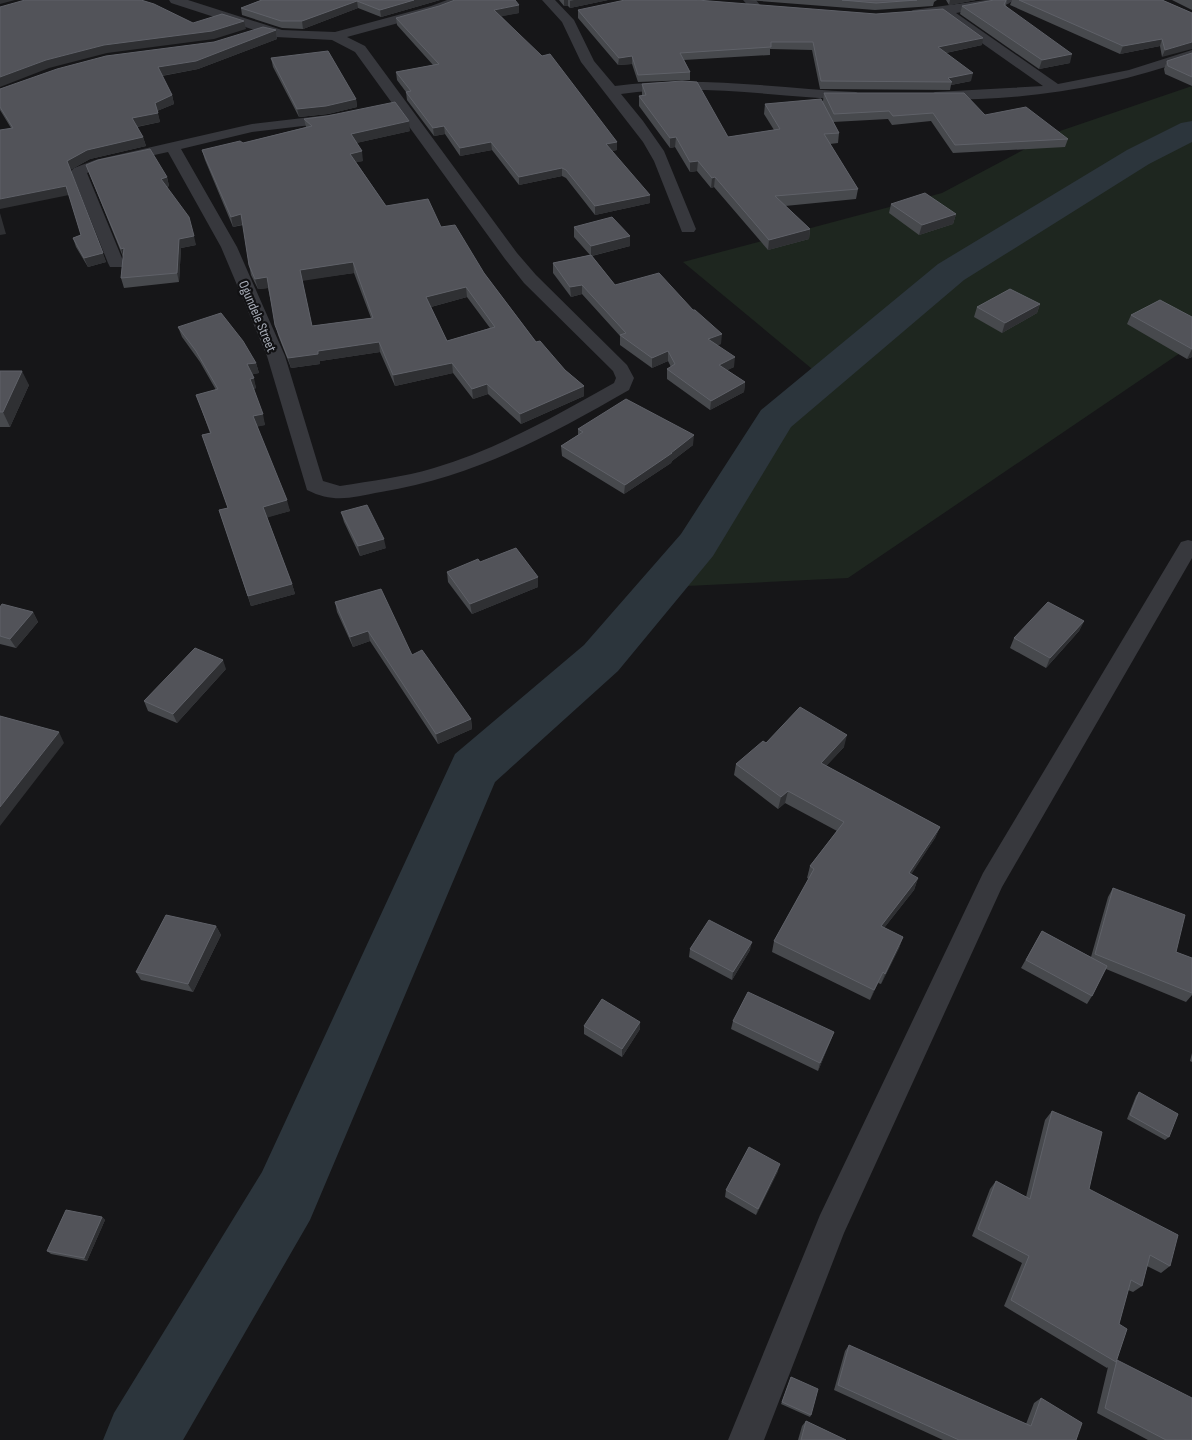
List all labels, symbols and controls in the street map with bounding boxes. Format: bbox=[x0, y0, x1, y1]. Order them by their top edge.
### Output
street label: Ogundele Street bbox=[235, 278, 280, 354]

